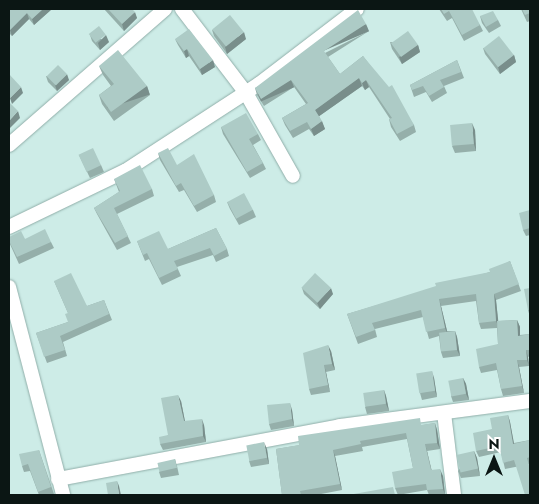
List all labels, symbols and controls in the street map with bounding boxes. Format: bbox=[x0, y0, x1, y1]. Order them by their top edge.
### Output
north arrow bbox=[469, 434, 519, 484]
text: N bbox=[488, 434, 500, 454]

